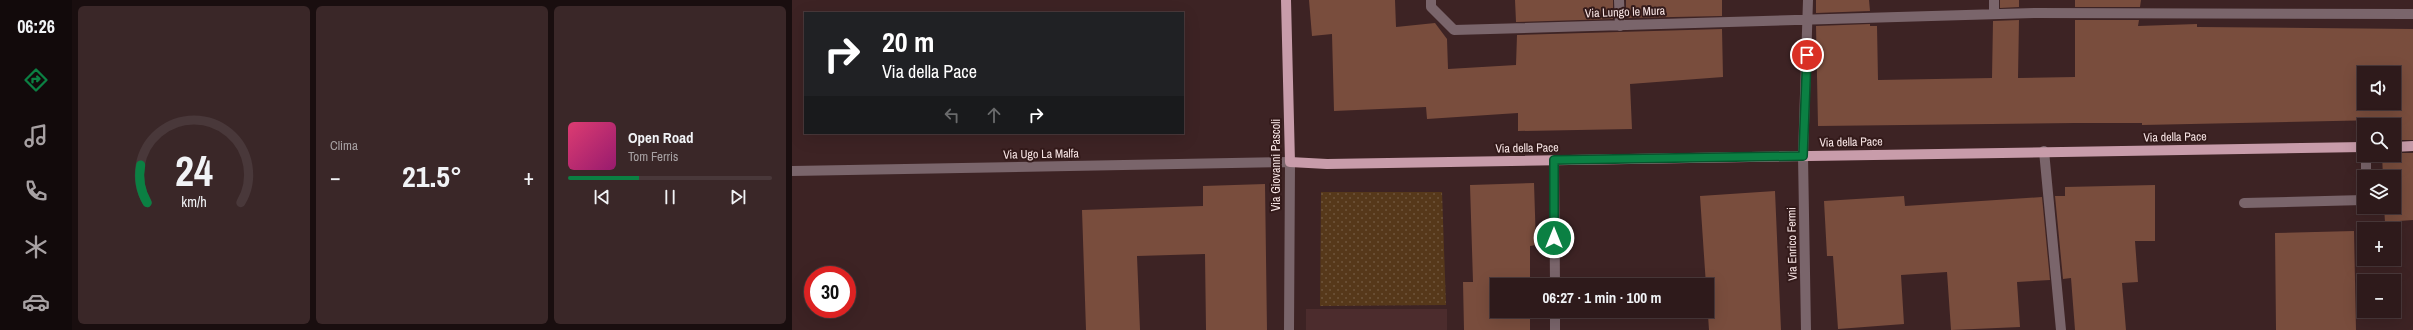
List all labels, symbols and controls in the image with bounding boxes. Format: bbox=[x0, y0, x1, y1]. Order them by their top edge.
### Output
street label: Via Lungo le Mura bbox=[1585, 3, 1666, 21]
text: 06:26 bbox=[17, 14, 55, 39]
text: 20 m bbox=[882, 23, 934, 61]
icon: right bbox=[816, 28, 868, 80]
pin bbox=[1790, 38, 1824, 72]
icon: arrive bbox=[1796, 44, 1818, 66]
text: Via della Pace bbox=[882, 59, 977, 84]
icon: directions bbox=[22, 66, 50, 94]
map controls bbox=[2357, 66, 2401, 318]
button: sound bbox=[2357, 66, 2401, 110]
icon: left bbox=[941, 104, 963, 126]
icon: ahead bbox=[983, 104, 1005, 126]
icon: right bbox=[1025, 104, 1047, 126]
button: search bbox=[2357, 118, 2401, 162]
street label: Via Giovanni Pascoli bbox=[1268, 119, 1284, 211]
icon: music bbox=[22, 122, 50, 150]
text: Open Road bbox=[628, 127, 694, 148]
street label: Via della Pace bbox=[2143, 128, 2207, 146]
street label: Via della Pace bbox=[1819, 133, 1883, 151]
text: Clima bbox=[330, 137, 358, 154]
street label: Via della Pace bbox=[1495, 139, 1559, 157]
text: 24 bbox=[175, 143, 213, 199]
street label: Via Ugo La Malfa bbox=[1003, 145, 1080, 163]
text: Tom Ferris bbox=[628, 148, 678, 165]
text: 21.5° bbox=[402, 156, 462, 196]
text: − bbox=[330, 162, 341, 192]
text: + bbox=[523, 162, 534, 192]
button: layers bbox=[2357, 170, 2401, 214]
icon: phone bbox=[22, 177, 50, 205]
icon: previous bbox=[591, 186, 613, 208]
icon: pause bbox=[659, 186, 681, 208]
icon: next bbox=[727, 186, 749, 208]
text: km/h bbox=[181, 192, 207, 211]
street label: Via Enrico Fermi bbox=[1783, 207, 1801, 281]
position arrow bbox=[1533, 217, 1575, 259]
button: + bbox=[2357, 222, 2401, 266]
icon: climate bbox=[22, 233, 50, 261]
speed limit sign: 30 bbox=[804, 266, 856, 318]
button: − bbox=[2357, 274, 2401, 318]
text: 06:27 · 1 min · 100 m bbox=[1543, 287, 1661, 308]
icon: car bbox=[22, 288, 50, 316]

